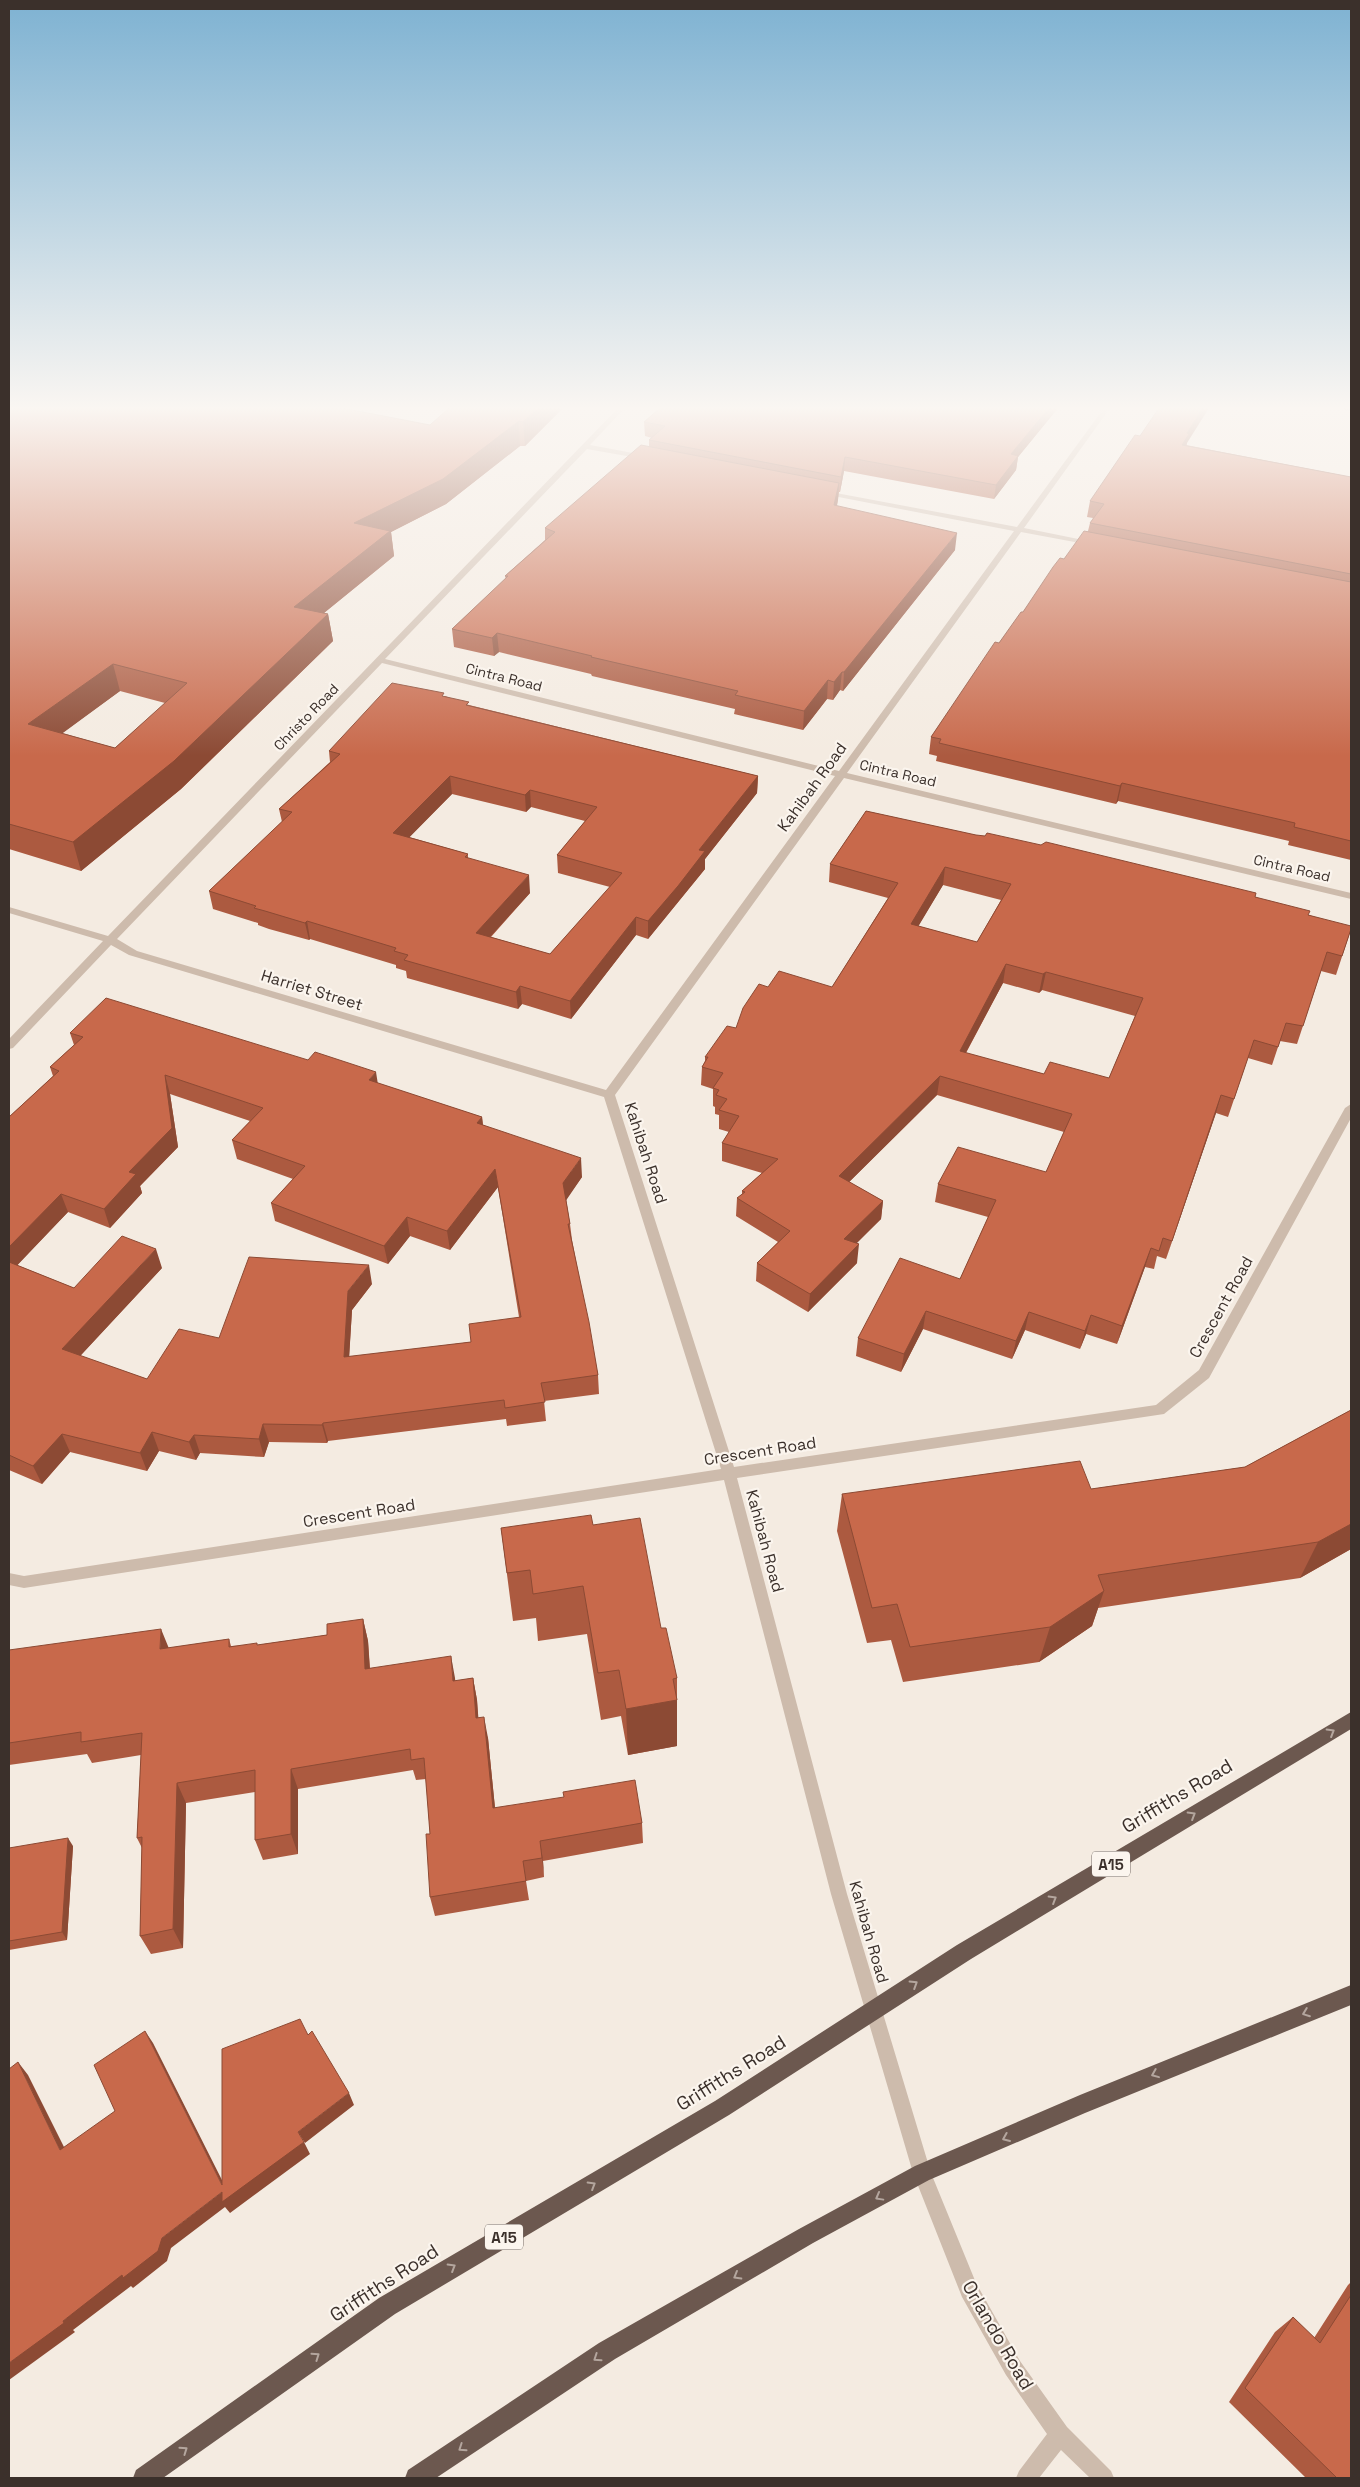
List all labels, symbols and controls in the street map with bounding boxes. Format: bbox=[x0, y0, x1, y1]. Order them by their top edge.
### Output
street label: Cintra Road bbox=[464, 659, 544, 695]
street label: Christo Road bbox=[270, 680, 342, 754]
street label: Kahibah Road bbox=[773, 738, 851, 836]
street label: Cintra Road bbox=[858, 755, 938, 791]
street label: Cintra Road bbox=[1252, 850, 1332, 886]
street label: Harriet Street bbox=[259, 965, 365, 1015]
street label: Kahibah Road bbox=[620, 1100, 672, 1206]
street label: Crescent Road bbox=[1184, 1252, 1258, 1362]
street label: Crescent Road bbox=[702, 1432, 818, 1470]
street label: Kahibah Road bbox=[741, 1487, 789, 1595]
street label: Crescent Road bbox=[301, 1494, 417, 1532]
one-way arrow bbox=[1326, 1728, 1335, 1738]
street label: Griffiths Road bbox=[1117, 1753, 1237, 1839]
one-way arrow bbox=[1186, 1812, 1195, 1822]
road number: A15 bbox=[1092, 1852, 1130, 1876]
street label: Kahibah Road bbox=[844, 1878, 894, 1986]
one-way arrow bbox=[1047, 1895, 1056, 1905]
one-way arrow bbox=[908, 1980, 917, 1990]
one-way arrow bbox=[1302, 2007, 1311, 2017]
street label: Griffiths Road bbox=[671, 2029, 791, 2117]
one-way arrow bbox=[1151, 2068, 1160, 2078]
one-way arrow bbox=[1002, 2131, 1011, 2142]
one-way arrow bbox=[587, 2181, 596, 2191]
one-way arrow bbox=[875, 2190, 884, 2200]
road number: A15 bbox=[485, 2224, 523, 2250]
street label: Griffiths Road bbox=[325, 2238, 443, 2328]
one-way arrow bbox=[447, 2264, 456, 2274]
one-way arrow bbox=[734, 2270, 743, 2280]
street label: Orlando Road bbox=[957, 2276, 1039, 2394]
one-way arrow bbox=[593, 2352, 603, 2361]
one-way arrow bbox=[310, 2353, 320, 2362]
one-way arrow bbox=[458, 2442, 468, 2451]
one-way arrow bbox=[178, 2447, 187, 2456]

